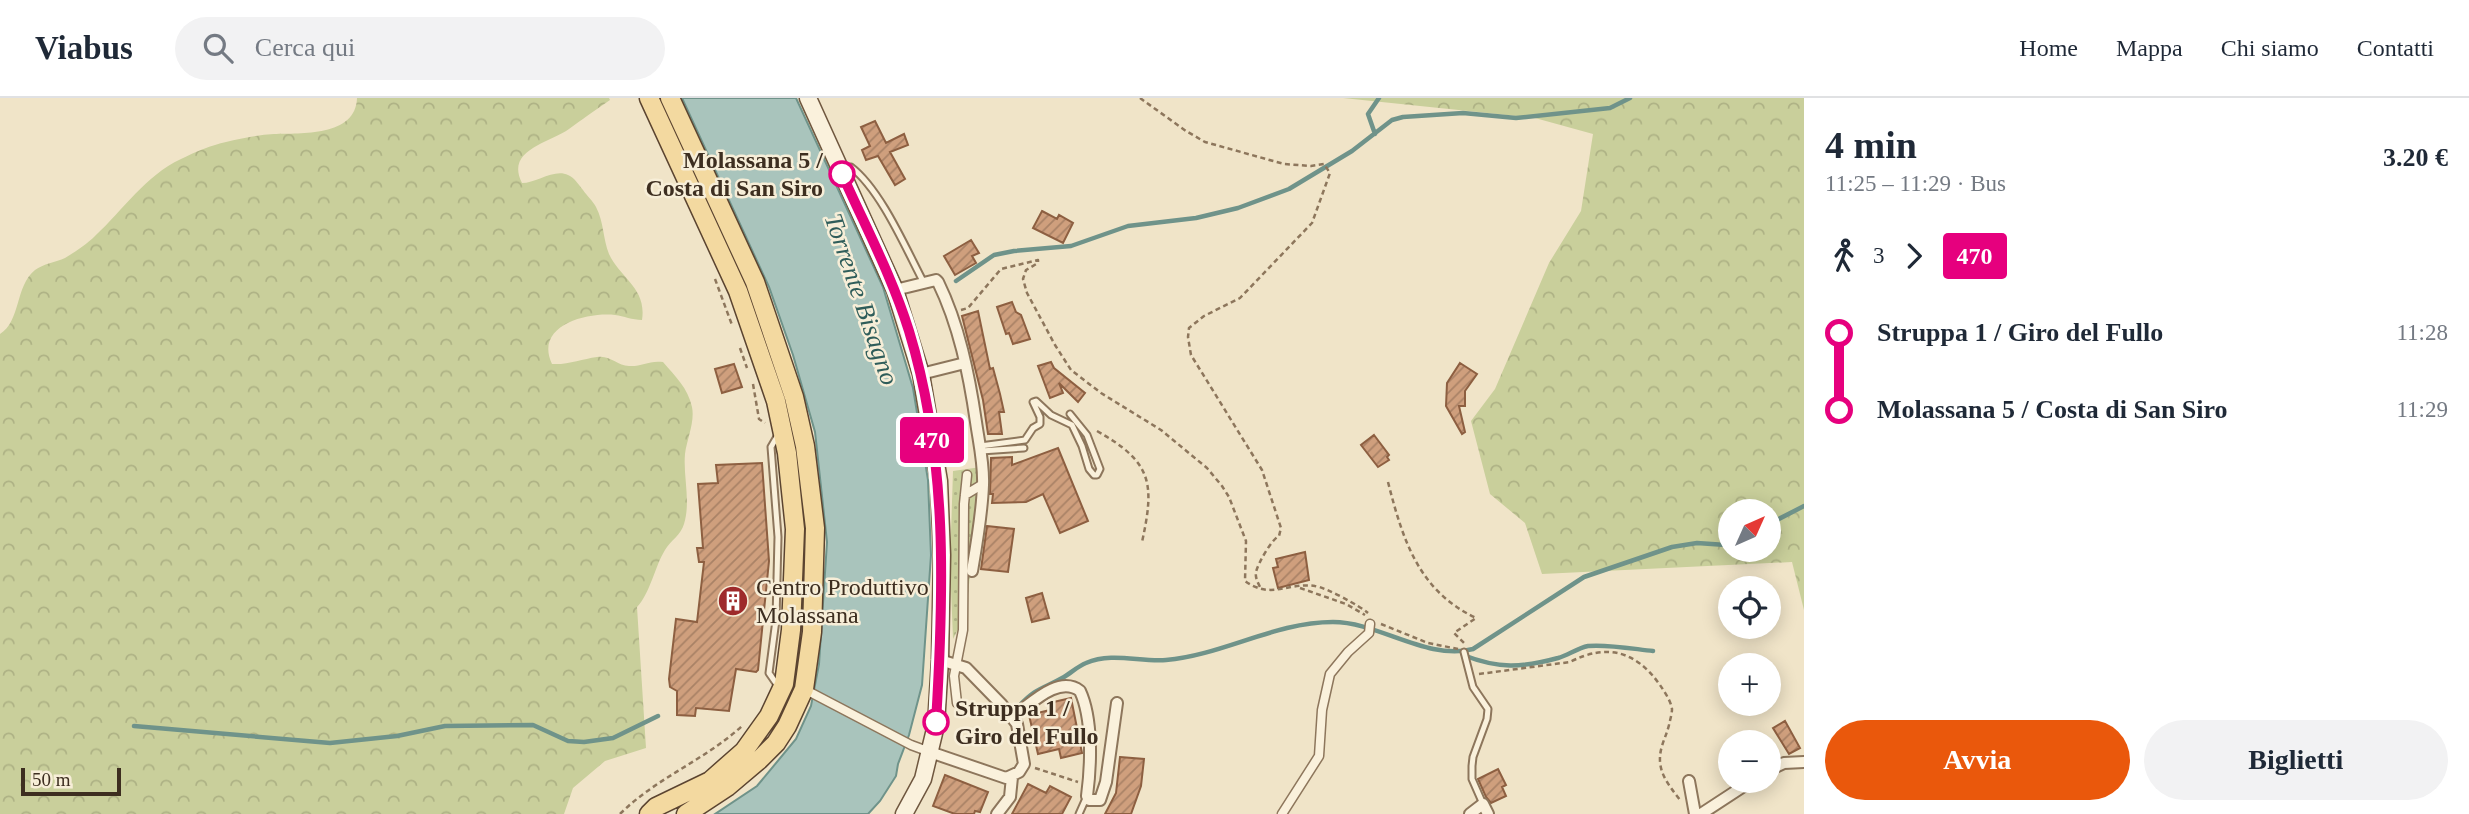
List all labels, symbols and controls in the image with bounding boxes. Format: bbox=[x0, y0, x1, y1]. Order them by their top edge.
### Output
search box bbox=[175, 17, 665, 80]
icon: search bbox=[199, 29, 237, 67]
text: Viabus bbox=[35, 30, 133, 66]
text: Cerca qui bbox=[255, 33, 355, 62]
text: Home bbox=[2019, 35, 2078, 61]
text: Mappa bbox=[2116, 35, 2183, 61]
text: Chi siamo bbox=[2221, 35, 2319, 61]
text: Contatti bbox=[2357, 35, 2434, 61]
text: 4 min bbox=[1825, 124, 1917, 166]
text: 3.20 € bbox=[2383, 143, 2448, 172]
place label: Molassana 5 / Costa di San Siro bbox=[645, 147, 823, 201]
marker: Molassana 5 / Costa di San Siro bbox=[829, 161, 855, 187]
text: 11:25 – 11:29 · Bus bbox=[1825, 171, 2006, 196]
water label: Torrente Bisagno bbox=[819, 210, 904, 389]
icon: walk bbox=[1825, 237, 1863, 275]
icon: forward bbox=[1895, 237, 1933, 275]
text: 3 bbox=[1873, 243, 1885, 268]
text: 470 bbox=[1957, 243, 1993, 269]
text: Struppa 1 / Giro del Fullo bbox=[1877, 318, 2163, 347]
text: 11:28 bbox=[2396, 320, 2448, 345]
text: Molassana 5 / Costa di San Siro bbox=[1877, 395, 2228, 424]
text: 11:29 bbox=[2396, 397, 2448, 422]
line badge: 470 bbox=[892, 417, 972, 463]
text: 470 bbox=[914, 427, 950, 453]
north arrow bbox=[1718, 499, 1782, 562]
map controls bbox=[1718, 499, 1781, 793]
place label: Centro Produttivo Molassana bbox=[756, 574, 929, 628]
button: locate bbox=[1718, 576, 1781, 639]
building icon: Centro Produttivo Molassana bbox=[716, 584, 750, 618]
button: + bbox=[1718, 653, 1781, 716]
place label: Struppa 1 / Giro del Fullo bbox=[955, 695, 1099, 749]
marker: Struppa 1 / Giro del Fullo bbox=[923, 709, 949, 735]
button: Avvia bbox=[1825, 720, 2130, 800]
button: Biglietti bbox=[2144, 720, 2448, 800]
button: − bbox=[1718, 730, 1781, 793]
scale bar bbox=[21, 765, 121, 797]
text: 50 m bbox=[32, 769, 71, 790]

